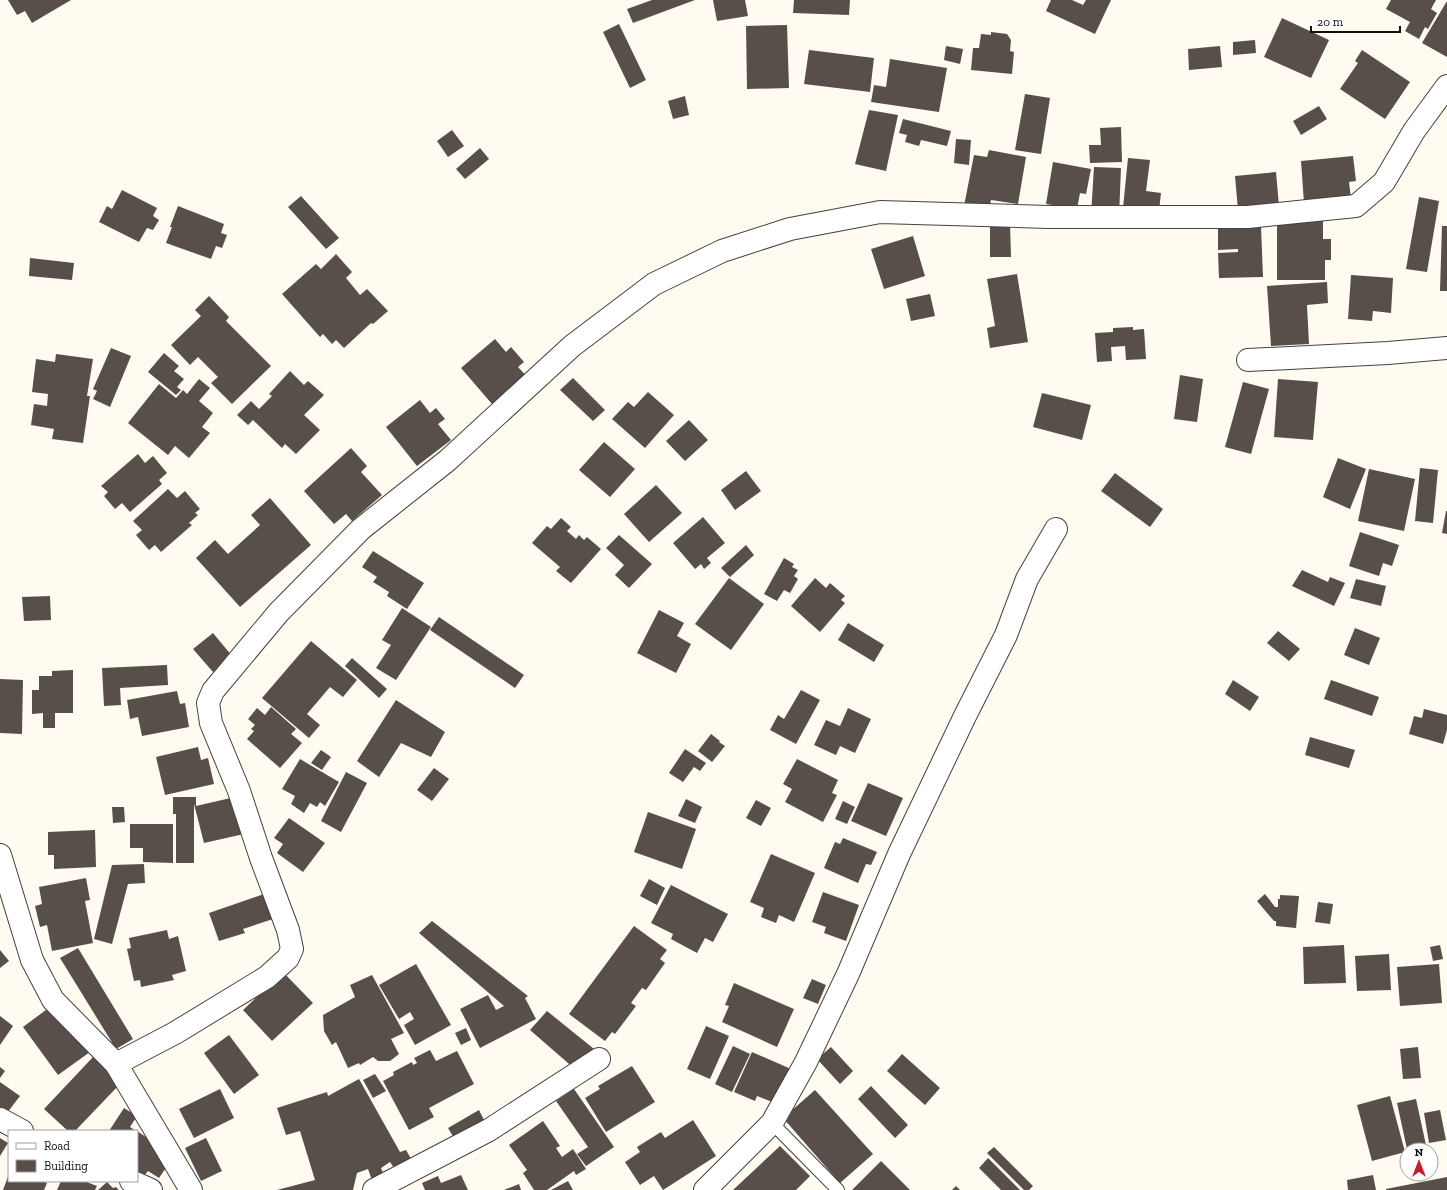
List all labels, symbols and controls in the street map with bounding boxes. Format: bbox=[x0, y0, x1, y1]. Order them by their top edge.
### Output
scale bar bbox=[1311, 8, 1400, 34]
text: 20 m bbox=[1317, 15, 1344, 29]
legend bbox=[8, 1130, 138, 1182]
text: Road bbox=[44, 1139, 70, 1153]
north arrow bbox=[1399, 1142, 1439, 1182]
text: N bbox=[1415, 1146, 1424, 1159]
text: Building bbox=[44, 1159, 88, 1173]

